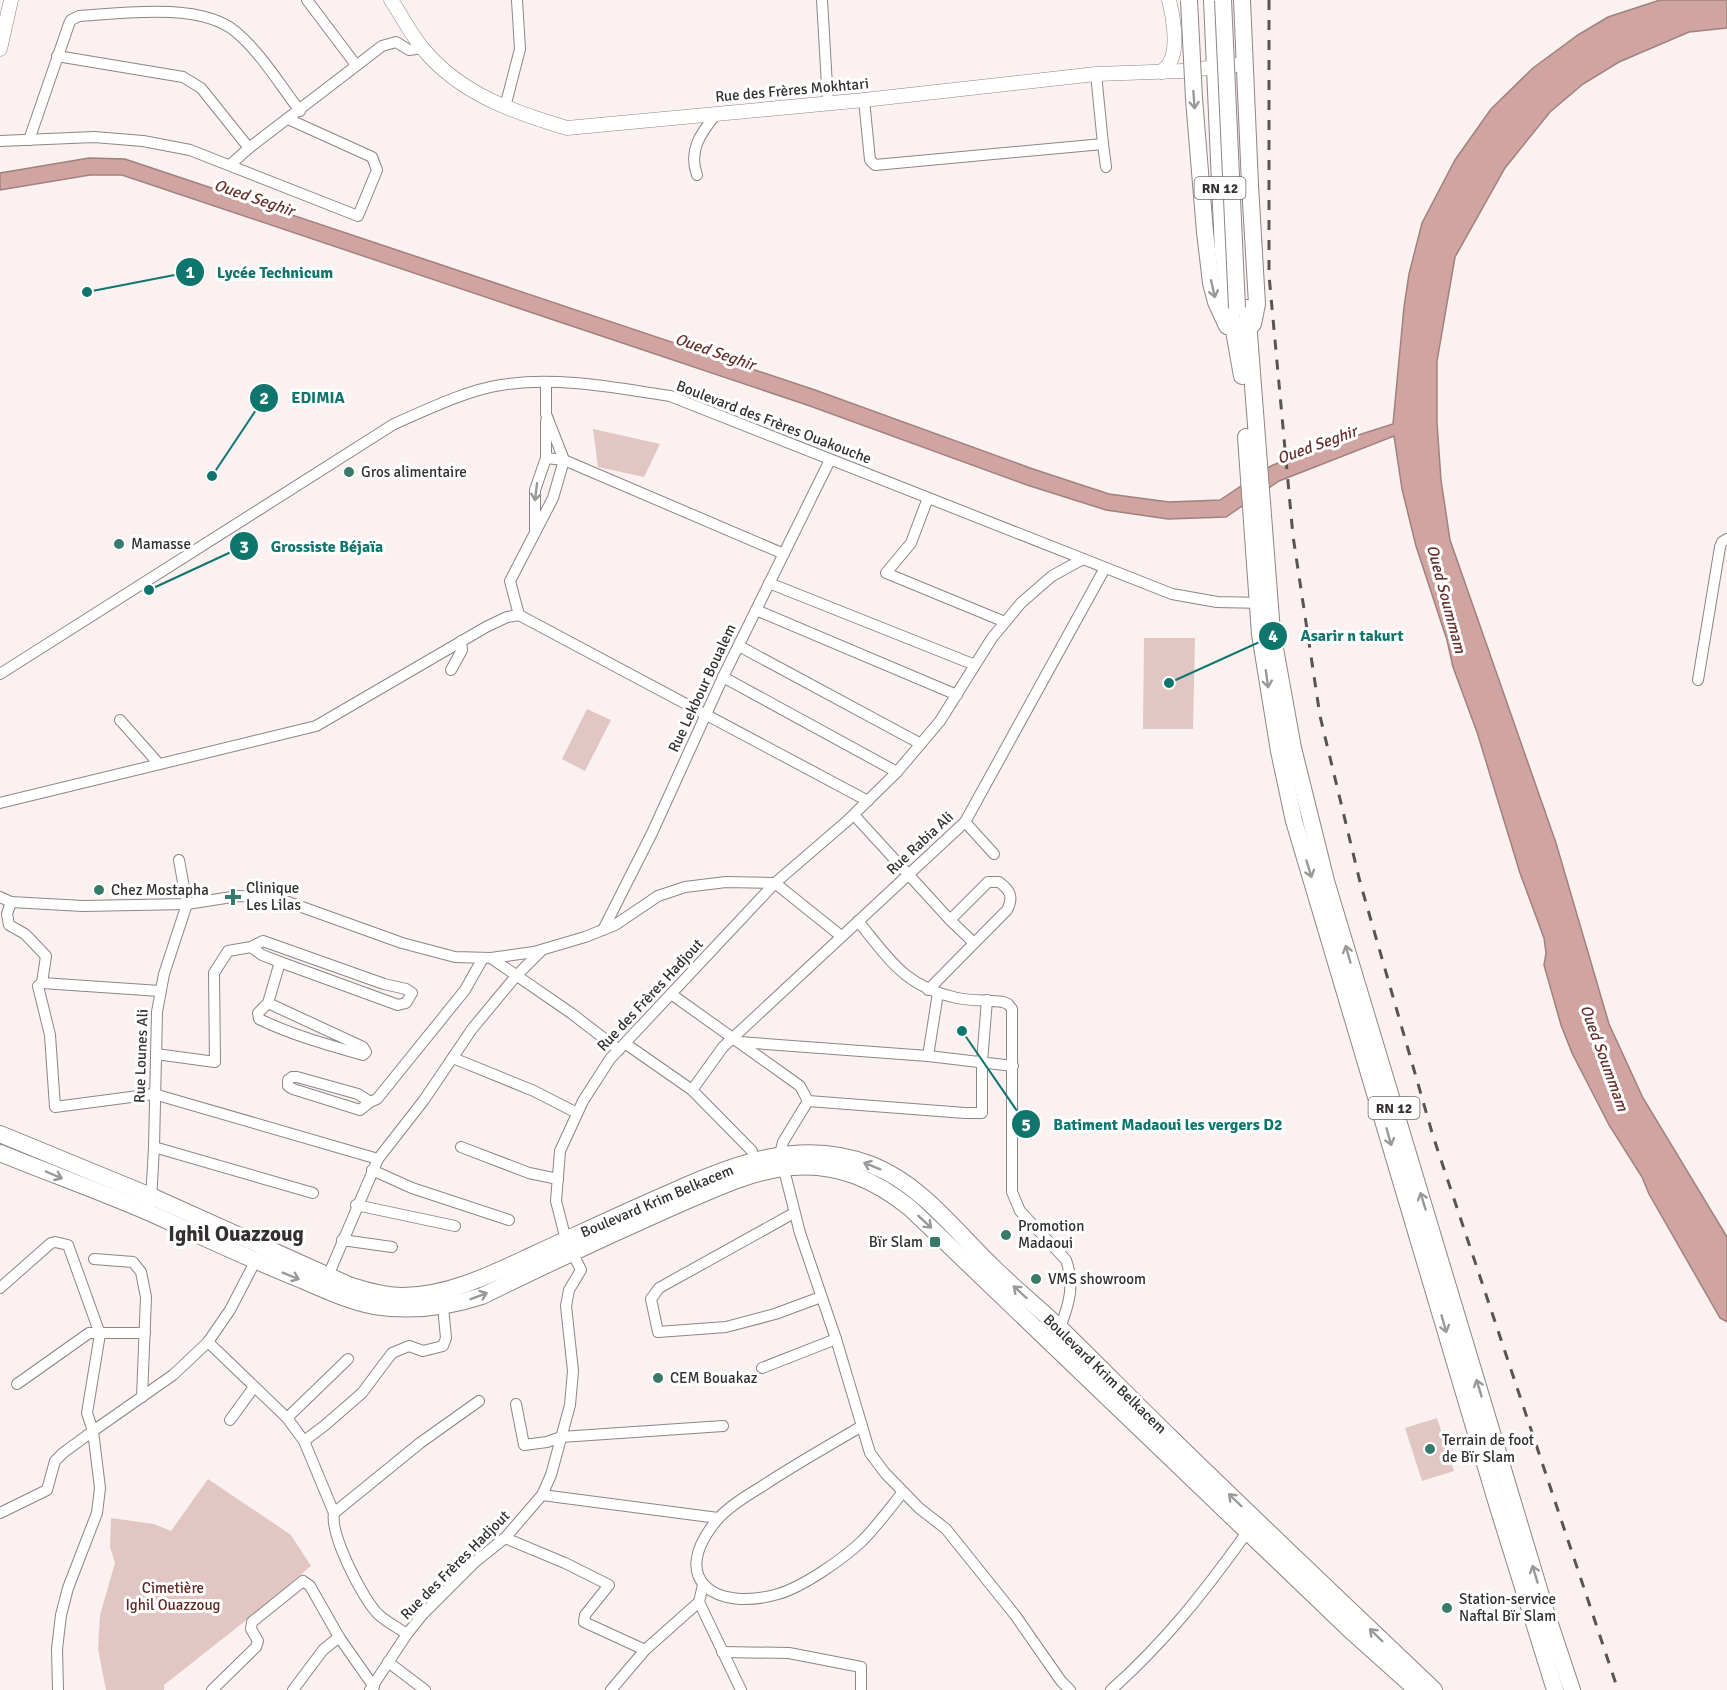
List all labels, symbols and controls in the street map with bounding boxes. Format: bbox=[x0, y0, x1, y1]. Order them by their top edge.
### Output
street label: Rue des Frères Mokhtari bbox=[714, 74, 870, 106]
one-way arrow bbox=[1189, 90, 1200, 110]
water label: Oued Seghir bbox=[211, 175, 299, 222]
road number: RN 12 bbox=[1194, 177, 1246, 199]
callout: Lycée Technicum bbox=[175, 255, 346, 289]
text: 1 bbox=[185, 261, 195, 283]
text: Lycée Technicum bbox=[217, 263, 333, 283]
one-way arrow bbox=[1208, 279, 1219, 299]
water label: Oued Seghir bbox=[672, 329, 760, 376]
street label: Boulevard des Frères Ouakouche bbox=[674, 376, 874, 468]
callout: EDIMIA bbox=[249, 381, 357, 415]
text: 2 bbox=[259, 387, 269, 409]
text: EDIMIA bbox=[291, 388, 346, 408]
water label: Oued Seghir bbox=[1274, 421, 1362, 469]
place label: Gros alimentaire bbox=[361, 463, 467, 481]
marker: Gros alimentaire bbox=[342, 465, 356, 479]
one-way arrow bbox=[531, 482, 542, 502]
callout: Grossiste Béjaïa bbox=[229, 529, 395, 563]
place label: Mamasse bbox=[131, 535, 191, 553]
text: 3 bbox=[239, 536, 249, 558]
marker: Mamasse bbox=[112, 537, 126, 551]
text: Grossiste Béjaïa bbox=[271, 537, 383, 557]
water label: Oued Soummam bbox=[1422, 543, 1470, 657]
callout: Asarir n takurt bbox=[1258, 619, 1415, 653]
street label: Rue Lekbour Boualem bbox=[664, 621, 740, 755]
text: 4 bbox=[1268, 625, 1278, 647]
text: Asarir n takurt bbox=[1300, 626, 1404, 646]
one-way arrow bbox=[1261, 669, 1272, 689]
street label: Rue Rabia Ali bbox=[883, 808, 957, 878]
one-way arrow bbox=[1304, 860, 1315, 879]
place label: Clinique Les Lilas bbox=[246, 879, 301, 914]
place label: Chez Mostapha bbox=[111, 881, 209, 899]
marker: Chez Mostapha bbox=[92, 883, 106, 897]
marker: Clinique Les Lilas bbox=[224, 888, 242, 906]
street label: Rue des Frères Hadjout bbox=[593, 935, 707, 1055]
one-way arrow bbox=[1342, 945, 1353, 964]
water label: Oued Soummam bbox=[1576, 1002, 1633, 1115]
street label: Rue Lounes Ali bbox=[130, 1009, 152, 1103]
road number: RN 12 bbox=[1368, 1097, 1420, 1119]
callout: Batiment Madaoui les vergers D2 bbox=[1011, 1107, 1295, 1141]
text: 5 bbox=[1021, 1114, 1031, 1136]
text: Batiment Madaoui les vergers D2 bbox=[1053, 1115, 1283, 1135]
one-way arrow bbox=[1384, 1127, 1395, 1146]
one-way arrow bbox=[864, 1160, 882, 1171]
street label: Boulevard Krim Belkacem bbox=[578, 1161, 736, 1241]
one-way arrow bbox=[44, 1170, 63, 1181]
one-way arrow bbox=[1416, 1192, 1427, 1211]
one-way arrow bbox=[918, 1215, 933, 1229]
place label: Promotion Madaoui bbox=[1018, 1217, 1084, 1252]
district label: Ighil Ouazzoug bbox=[168, 1221, 304, 1247]
marker: Promotion Madaoui bbox=[999, 1228, 1013, 1242]
place label: Bïr Slam bbox=[869, 1233, 923, 1251]
marker: Bïr Slam bbox=[928, 1235, 942, 1249]
place label: VMS showroom bbox=[1048, 1270, 1146, 1288]
one-way arrow bbox=[282, 1271, 300, 1282]
marker: VMS showroom bbox=[1029, 1272, 1043, 1286]
one-way arrow bbox=[1013, 1285, 1028, 1299]
one-way arrow bbox=[469, 1290, 488, 1301]
street label: Boulevard Krim Belkacem bbox=[1040, 1310, 1170, 1438]
one-way arrow bbox=[1439, 1314, 1450, 1333]
place label: CEM Bouakaz bbox=[670, 1369, 758, 1387]
marker: CEM Bouakaz bbox=[651, 1371, 665, 1385]
one-way arrow bbox=[1473, 1378, 1484, 1397]
place label: Terrain de foot de Bïr Slam bbox=[1442, 1431, 1534, 1466]
marker: Terrain de foot de Bïr Slam bbox=[1423, 1442, 1437, 1456]
one-way arrow bbox=[1228, 1493, 1243, 1507]
street label: Rue des Frères Hadjout bbox=[397, 1507, 513, 1623]
one-way arrow bbox=[1529, 1565, 1540, 1584]
park label: Cimetière Ighil Ouazzoug bbox=[125, 1579, 221, 1614]
place label: Station-service Naftal Bïr Slam bbox=[1459, 1590, 1556, 1625]
marker: Station-service Naftal Bïr Slam bbox=[1440, 1601, 1454, 1615]
one-way arrow bbox=[1369, 1628, 1384, 1642]

